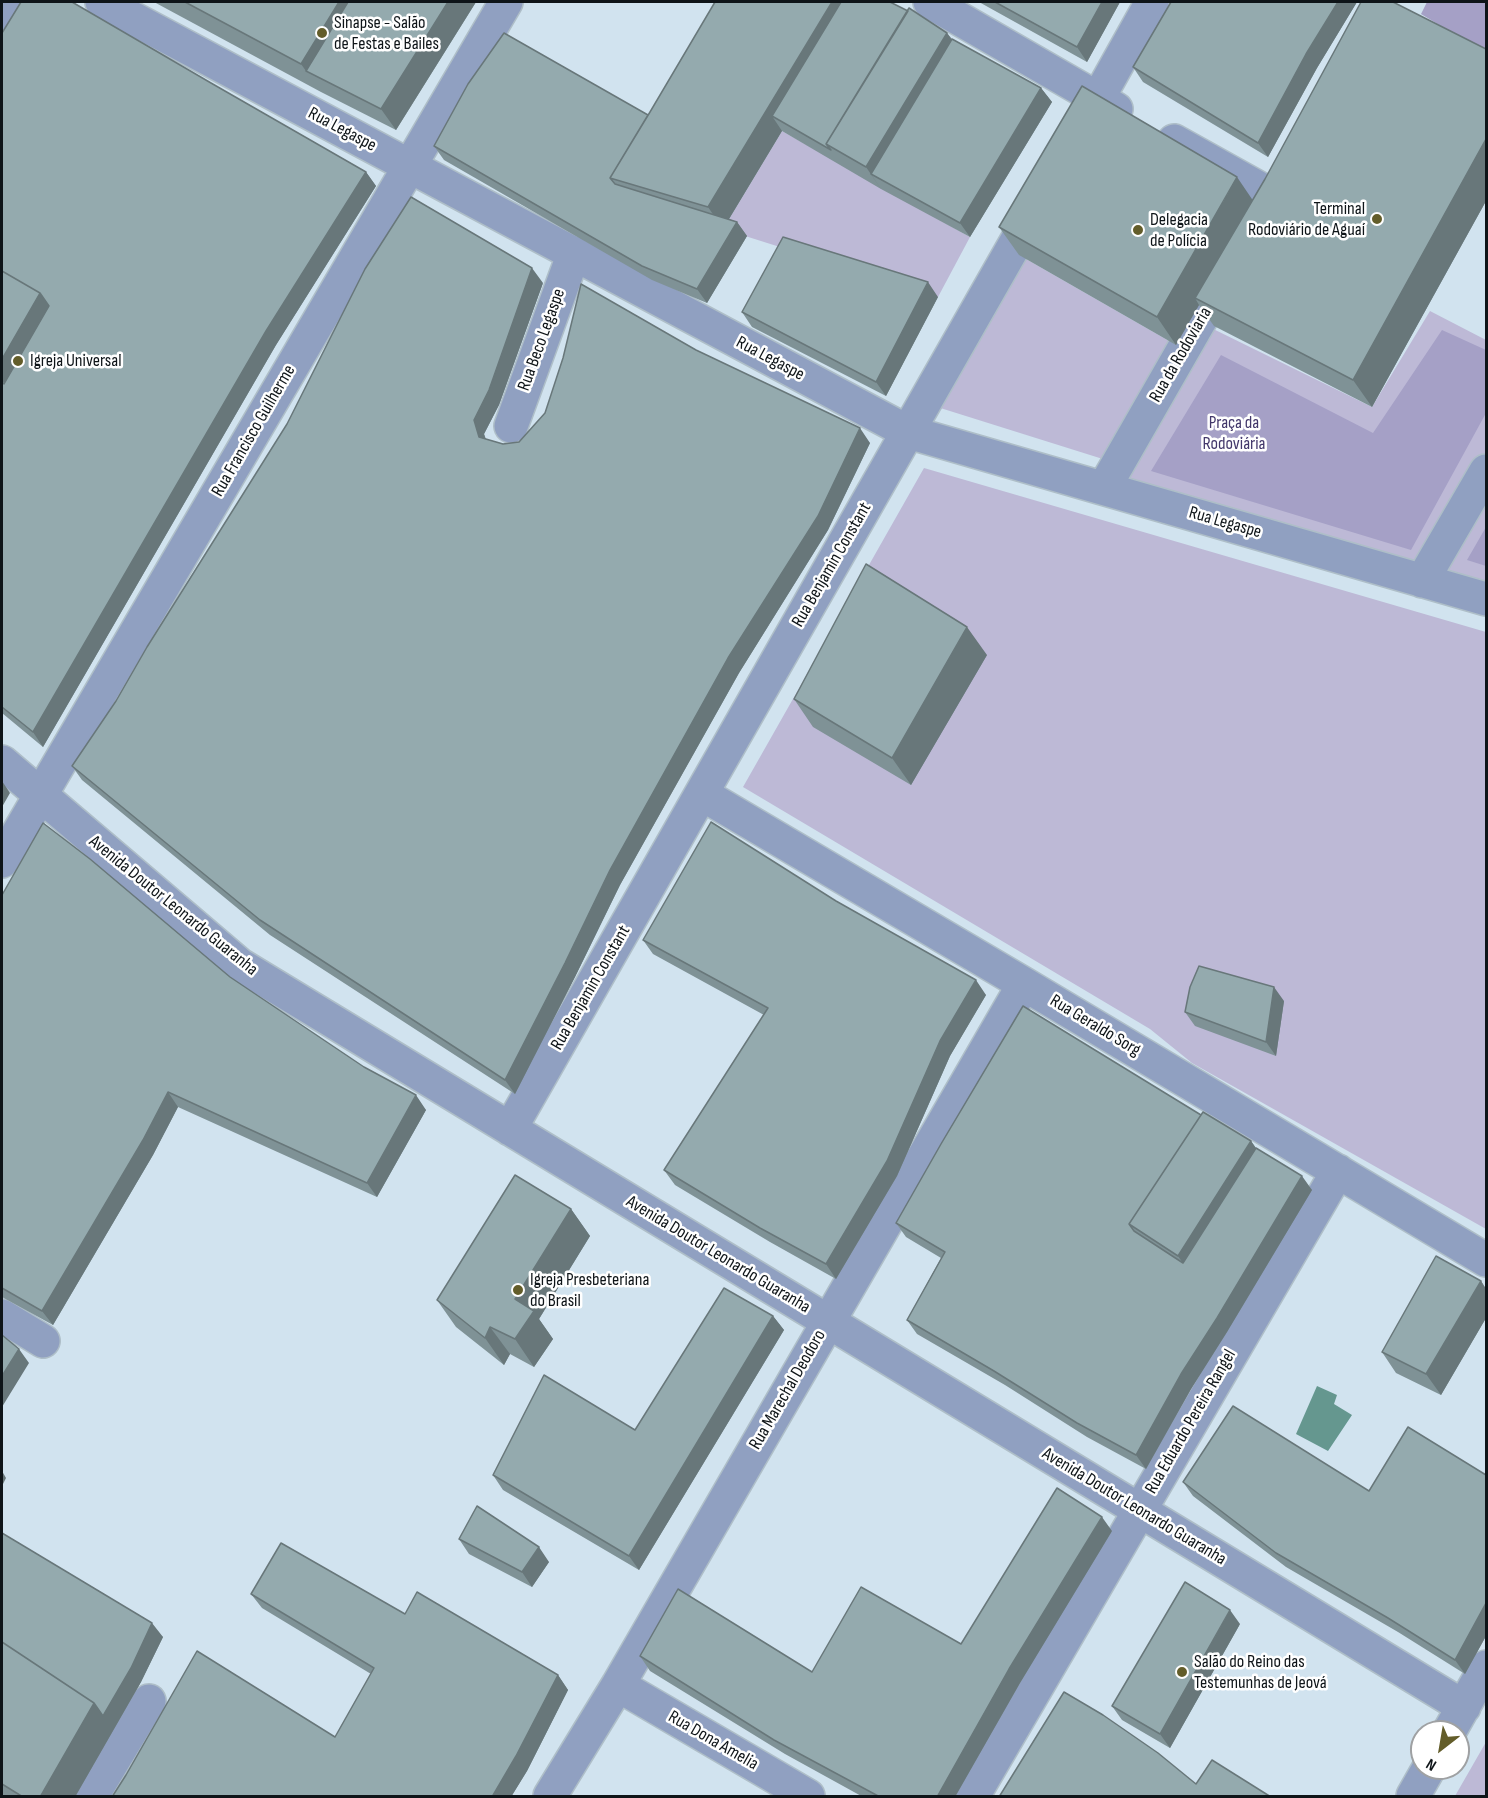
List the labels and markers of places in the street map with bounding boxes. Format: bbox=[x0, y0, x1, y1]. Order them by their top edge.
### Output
place label: Sinapse - Salão de Festas e Bailes bbox=[334, 12, 439, 54]
marker: Sinapse - Salão de Festas e Bailes bbox=[315, 26, 329, 40]
place label: Terminal Rodoviário de Aguaí bbox=[1248, 198, 1365, 240]
place label: Delegacia de Polícia bbox=[1150, 209, 1208, 252]
marker: Terminal Rodoviário de Aguaí bbox=[1370, 212, 1384, 226]
marker: Delegacia de Polícia bbox=[1131, 223, 1145, 237]
place label: Igreja Universal bbox=[30, 350, 122, 372]
marker: Igreja Universal bbox=[11, 354, 25, 368]
place label: Igreja Presbeteriana do Brasil bbox=[530, 1269, 649, 1312]
marker: Igreja Presbeteriana do Brasil bbox=[511, 1283, 525, 1297]
place label: Salão do Reino das Testemunhas de Jeová bbox=[1194, 1651, 1327, 1694]
marker: Salão do Reino das Testemunhas de Jeová bbox=[1175, 1665, 1189, 1679]

